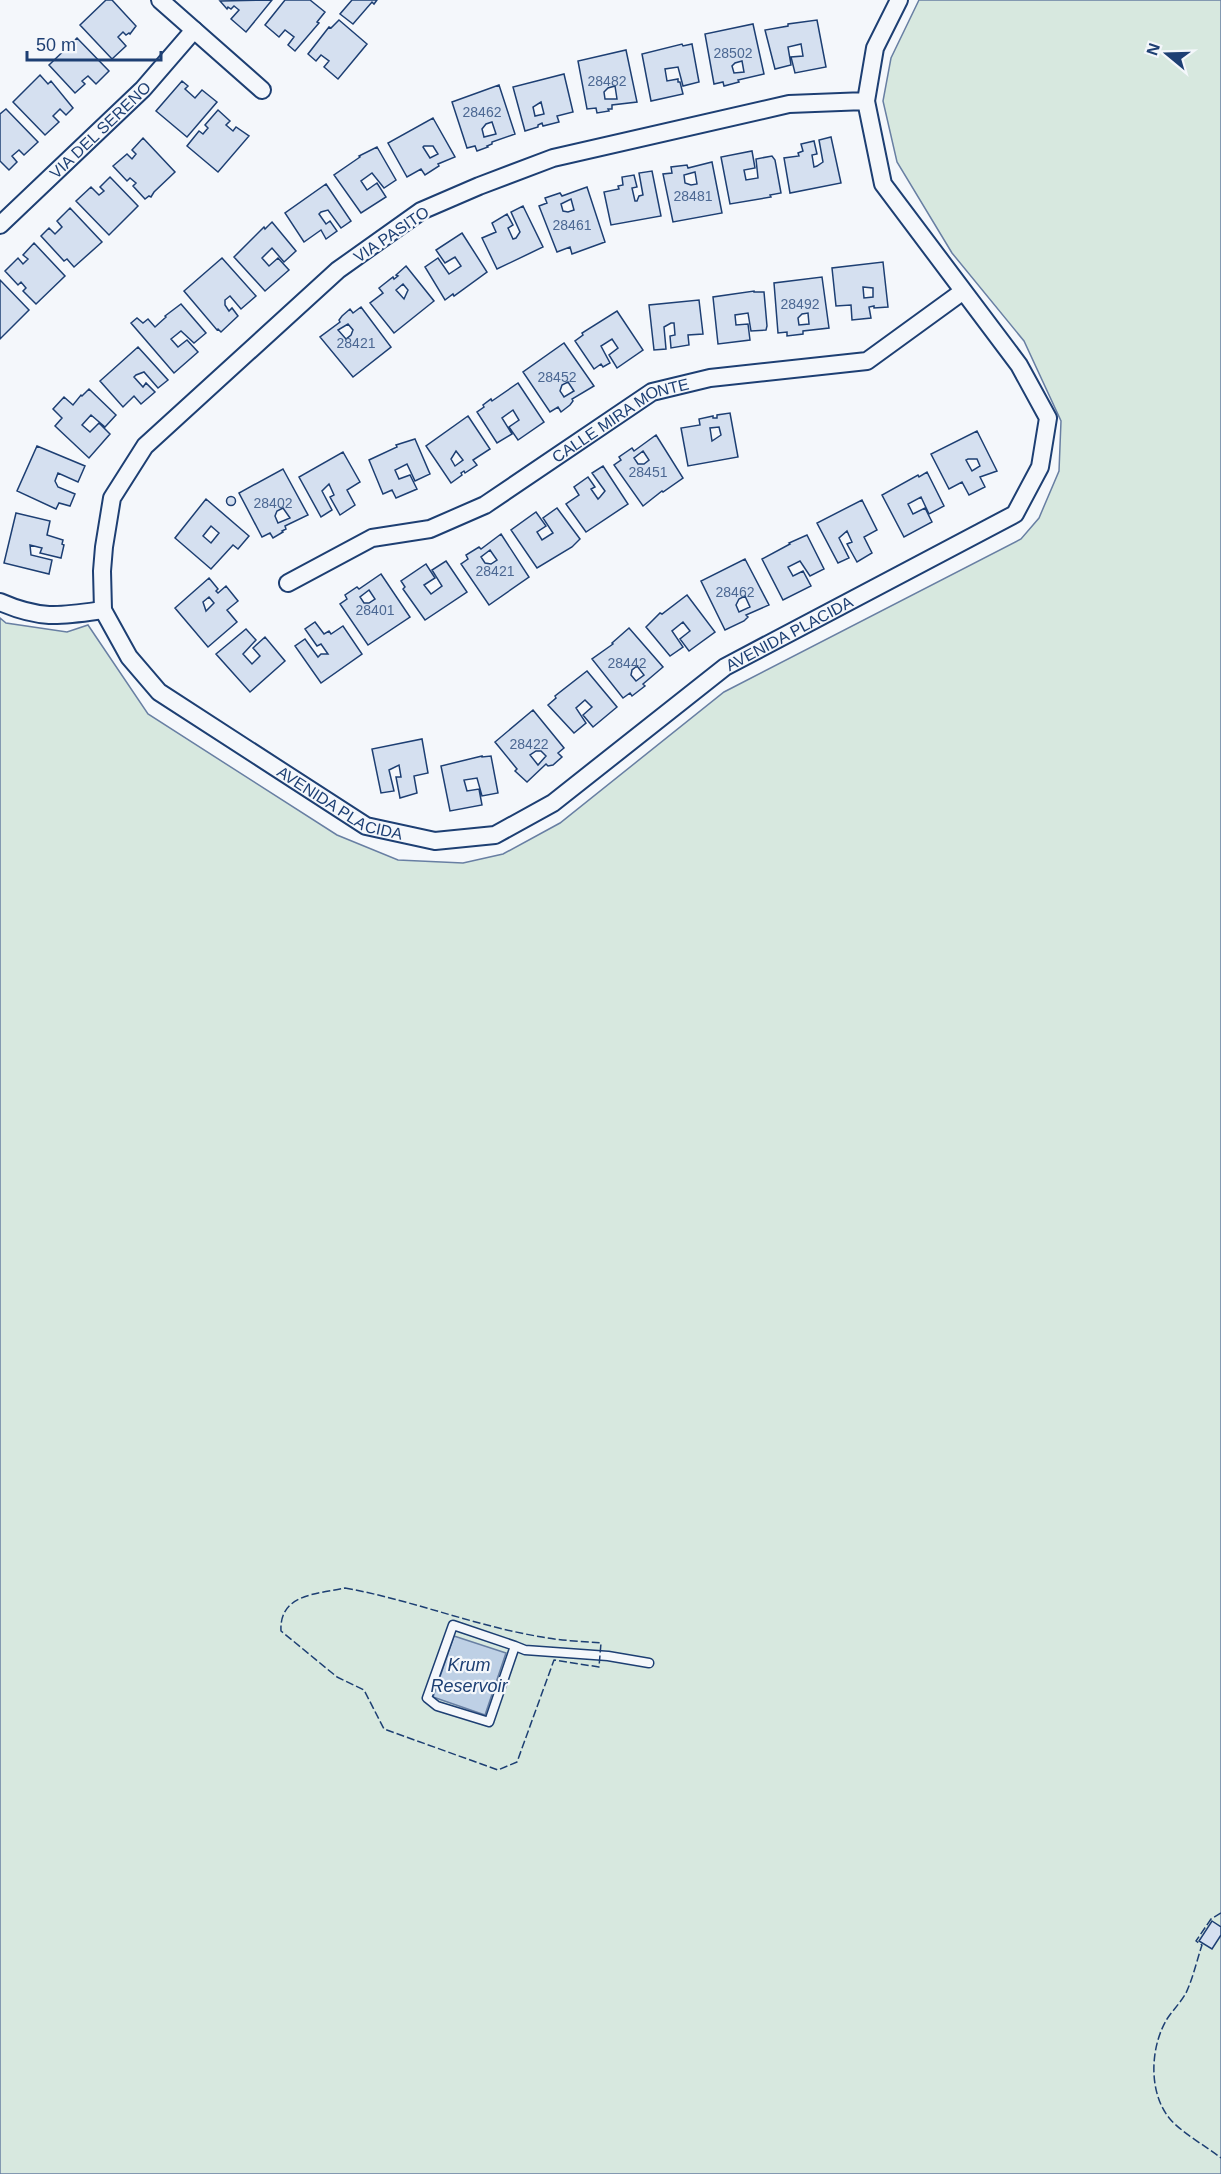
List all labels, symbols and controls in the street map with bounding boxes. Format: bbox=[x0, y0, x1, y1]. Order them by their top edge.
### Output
scale bar bbox=[27, 24, 160, 62]
north arrow bbox=[1137, 24, 1197, 84]
text: 50 m bbox=[36, 35, 76, 55]
text: N bbox=[1143, 41, 1163, 58]
house number: 28502 bbox=[714, 45, 753, 61]
house number: 28482 bbox=[588, 73, 627, 89]
street label: VIA DEL SERENO bbox=[47, 79, 154, 182]
house number: 28462 bbox=[463, 104, 502, 120]
house number: 28481 bbox=[674, 188, 713, 204]
street label: VIA PASITO bbox=[351, 203, 432, 266]
house number: 28461 bbox=[553, 217, 592, 233]
house number: 28492 bbox=[781, 296, 820, 312]
house number: 28421 bbox=[337, 335, 376, 351]
house number: 28452 bbox=[538, 369, 577, 385]
street label: CALLE MIRA MONTE bbox=[549, 375, 691, 466]
house number: 28451 bbox=[629, 464, 668, 480]
house number: 28402 bbox=[254, 495, 293, 511]
house number: 28421 bbox=[476, 563, 515, 579]
house number: 28462 bbox=[716, 584, 755, 600]
street label: AVENIDA PLACIDA bbox=[723, 593, 856, 674]
house number: 28401 bbox=[356, 602, 395, 618]
house number: 28442 bbox=[608, 655, 647, 671]
house number: 28422 bbox=[510, 736, 549, 752]
street label: AVENIDA PLACIDA bbox=[274, 763, 405, 843]
water label: Krum Reservoir bbox=[430, 1655, 509, 1696]

